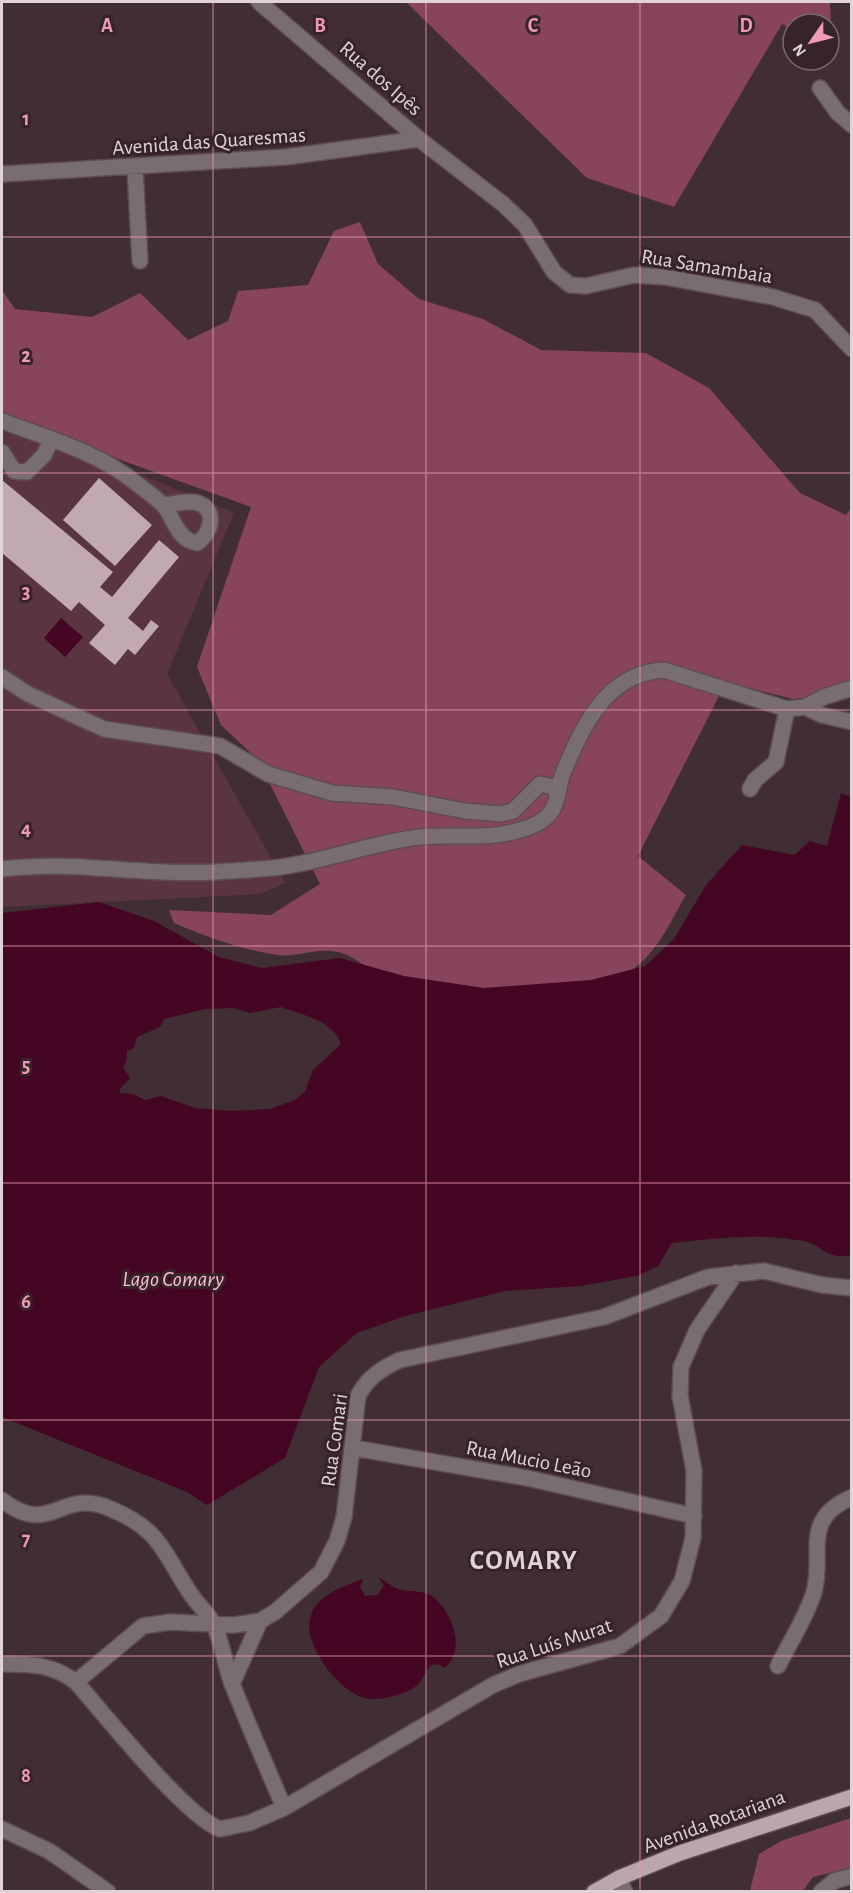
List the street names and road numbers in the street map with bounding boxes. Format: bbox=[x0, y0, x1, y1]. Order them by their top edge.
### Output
street label: Rua dos Ipês bbox=[336, 37, 426, 120]
street label: Avenida das Quaresmas bbox=[112, 124, 306, 159]
street label: Rua Samambaia bbox=[640, 246, 774, 287]
street label: Rua Comari bbox=[318, 1392, 351, 1488]
street label: Rua Mucio Leão bbox=[465, 1437, 593, 1482]
street label: Rua Luís Murat bbox=[494, 1615, 615, 1672]
street label: Avenida Rotariana bbox=[640, 1786, 788, 1857]

